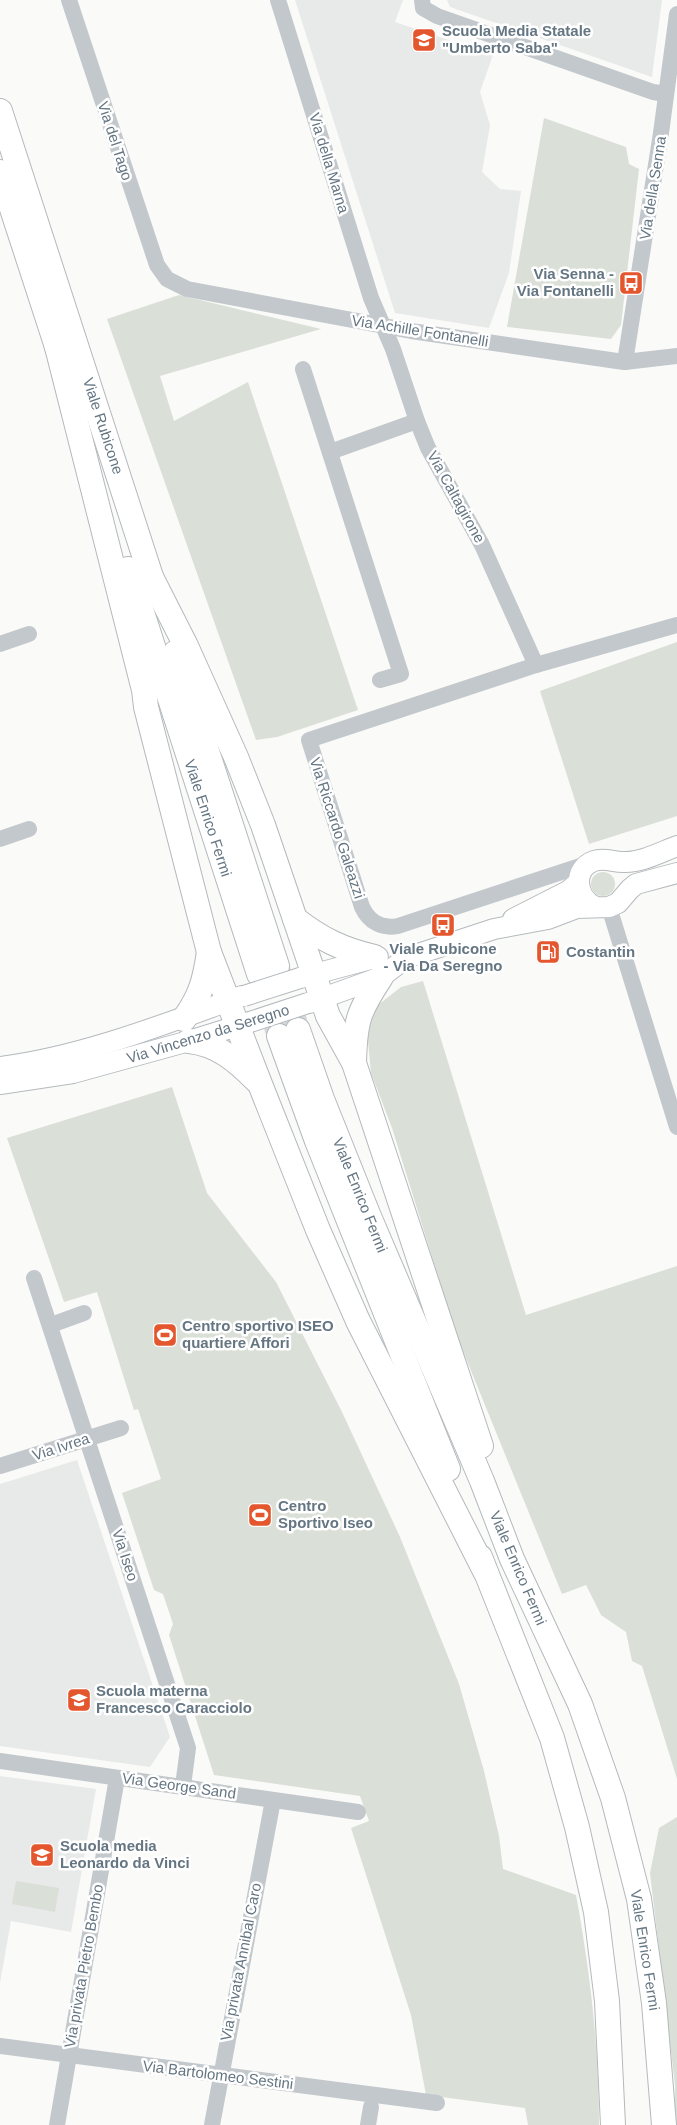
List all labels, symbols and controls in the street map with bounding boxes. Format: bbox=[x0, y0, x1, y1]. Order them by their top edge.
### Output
place label: Scuola Media Statale "Umberto Saba" bbox=[442, 22, 591, 56]
school or university icon: Scuola Media Statale "Umberto Saba" bbox=[411, 27, 437, 53]
street label: Via del Tago bbox=[95, 99, 136, 182]
street label: Via della Marna bbox=[306, 111, 353, 216]
street label: Via della Senna bbox=[636, 134, 669, 241]
place label: Via Senna - Via Fontanelli bbox=[517, 265, 614, 299]
bus stop icon: Via Senna - Via Fontanelli bbox=[618, 270, 644, 296]
street label: Via Achille Fontanelli bbox=[351, 311, 490, 350]
street label: Viale Rubicone bbox=[80, 375, 127, 476]
street label: Via Caltagirone bbox=[424, 448, 489, 546]
street label: Via Riccardo Galeazzi bbox=[307, 755, 368, 901]
street label: Viale Enrico Fermi bbox=[182, 757, 235, 879]
bus stop icon: Viale Rubicone - Via Da Seregno bbox=[430, 912, 456, 938]
fuel station icon: Costantin bbox=[535, 939, 561, 965]
place label: Viale Rubicone - Via Da Seregno bbox=[384, 940, 502, 974]
place label: Costantin bbox=[566, 943, 635, 960]
street label: Via Vincenzo da Seregno bbox=[125, 1001, 291, 1066]
street label: Viale Enrico Fermi bbox=[330, 1135, 391, 1255]
place label: Centro sportivo ISEO quartiere Affori bbox=[182, 1317, 334, 1351]
sports icon: Centro sportivo ISEO quartiere Affori bbox=[152, 1322, 178, 1348]
street label: Via Ivrea bbox=[30, 1429, 92, 1464]
place label: Centro Sportivo Iseo bbox=[278, 1497, 373, 1531]
sports icon: Centro Sportivo Iseo bbox=[247, 1502, 273, 1528]
street label: Viale Enrico Fermi bbox=[487, 1508, 550, 1627]
street label: Via Iseo bbox=[109, 1527, 142, 1583]
place label: Scuola materna Francesco Caracciolo bbox=[96, 1682, 252, 1716]
school or university icon: Scuola materna Francesco Caracciolo bbox=[66, 1687, 92, 1713]
street label: Via George Sand bbox=[121, 1769, 237, 1802]
place label: Scuola media Leonardo da Vinci bbox=[60, 1837, 190, 1871]
school or university icon: Scuola media Leonardo da Vinci bbox=[29, 1842, 55, 1868]
street label: Via privata Annibal Caro bbox=[217, 1881, 264, 2042]
street label: Via privata Pietro Bembo bbox=[61, 1883, 106, 2049]
street label: Viale Enrico Fermi bbox=[628, 1888, 663, 2012]
street label: Via Bartolomeo Sestini bbox=[142, 2057, 294, 2092]

